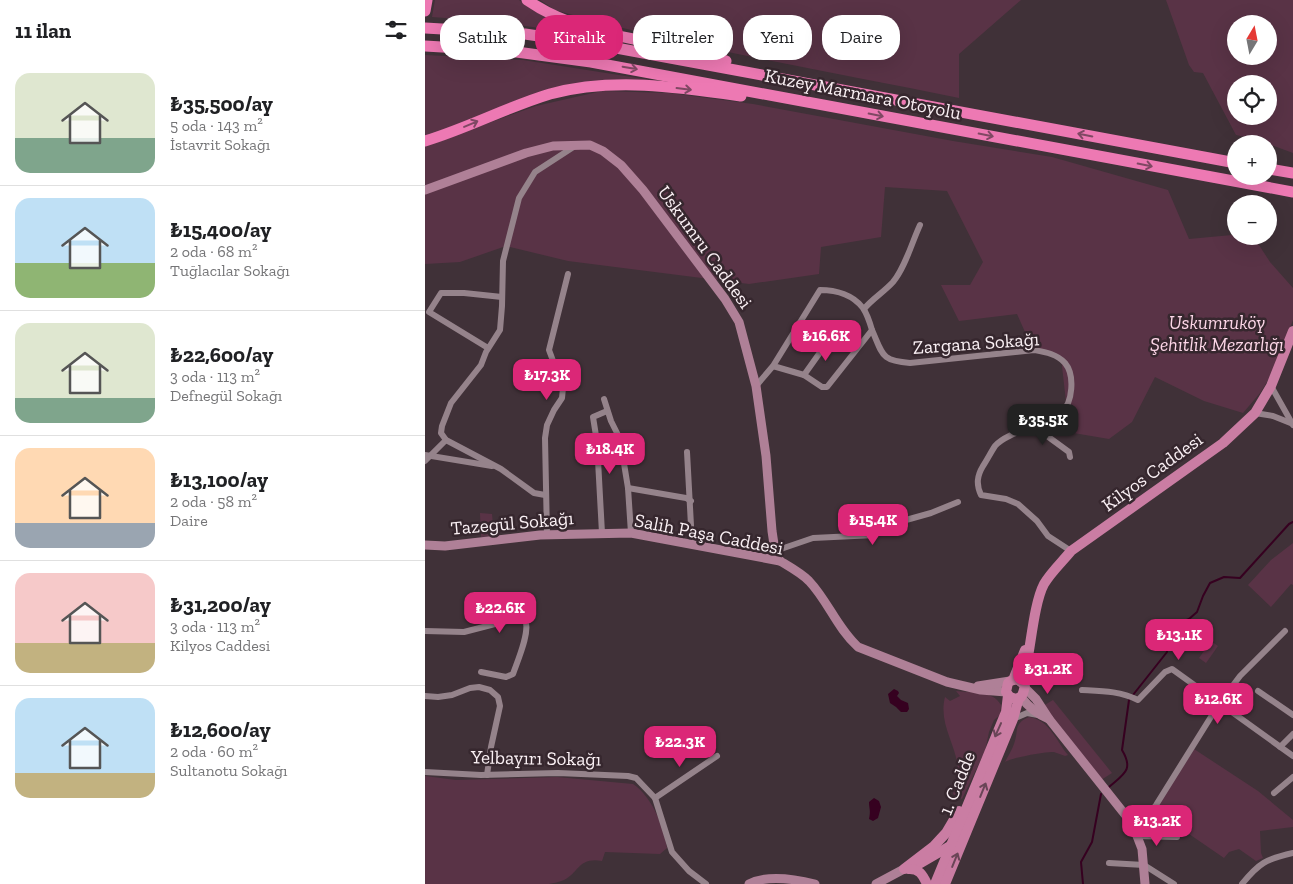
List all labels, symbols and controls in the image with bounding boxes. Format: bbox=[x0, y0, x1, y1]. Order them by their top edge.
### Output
chip: Satılık bbox=[440, 15, 525, 60]
chip: Kiralık bbox=[535, 15, 623, 60]
chip: Filtreler bbox=[633, 15, 733, 60]
chip: Yeni bbox=[743, 15, 812, 60]
chip: Daire bbox=[822, 15, 900, 60]
north arrow bbox=[1227, 15, 1277, 65]
map controls bbox=[1227, 15, 1277, 245]
icon: filters bbox=[382, 16, 410, 44]
text: 11 ilan bbox=[15, 18, 71, 43]
one-way arrow bbox=[621, 64, 637, 74]
street label: Kuzey Marmara Otoyolu bbox=[763, 64, 964, 124]
button: locate bbox=[1227, 75, 1277, 125]
one-way arrow bbox=[676, 84, 692, 94]
text: ₺35,500/ay bbox=[170, 91, 273, 116]
icon: home bbox=[55, 93, 115, 153]
one-way arrow bbox=[867, 110, 883, 120]
text: 5 oda · 143 m² bbox=[170, 116, 263, 135]
one-way arrow bbox=[463, 119, 478, 129]
one-way arrow bbox=[1077, 129, 1093, 139]
one-way arrow bbox=[977, 131, 993, 141]
text: İstavrit Sokağı bbox=[170, 135, 270, 154]
button: + bbox=[1227, 135, 1277, 185]
one-way arrow bbox=[1137, 161, 1153, 171]
street label: Uskumru Caddesi bbox=[653, 181, 757, 313]
button: − bbox=[1227, 195, 1277, 245]
text: ₺15,400/ay bbox=[170, 217, 271, 242]
icon: home bbox=[55, 218, 115, 278]
text: 2 oda · 68 m² bbox=[170, 242, 257, 261]
text: Tuğlacılar Sokağı bbox=[170, 261, 290, 280]
park label: Uskumruköy Şehitlik Mezarlığı bbox=[1150, 311, 1284, 356]
pin: ₺16.6K bbox=[785, 320, 867, 362]
text: ₺16.6K bbox=[802, 326, 850, 345]
street label: Zargana Sokağı bbox=[912, 327, 1040, 359]
text: ₺22,600/ay bbox=[170, 342, 273, 367]
icon: home bbox=[55, 343, 115, 403]
pin: ₺17.3K bbox=[506, 358, 588, 401]
text: ₺17.3K bbox=[524, 365, 570, 384]
text: 3 oda · 113 m² bbox=[170, 367, 260, 386]
text: Defnegül Sokağı bbox=[170, 386, 282, 405]
pin: ₺35.5K bbox=[1002, 404, 1084, 446]
text: ₺35.5K bbox=[1018, 410, 1068, 429]
street label: Kilyos Caddesi bbox=[1097, 428, 1207, 516]
pin: ₺18.4K bbox=[569, 432, 651, 475]
text: ₺18.4K bbox=[586, 439, 634, 458]
text: ₺13,100/ay bbox=[170, 467, 268, 492]
icon: home bbox=[55, 468, 115, 528]
text: 2 oda · 58 m² bbox=[170, 492, 257, 511]
pin: ₺15.4K bbox=[832, 504, 914, 546]
street label: Tazegül Sokağı bbox=[450, 506, 574, 540]
street label: Salih Paşa Caddesi bbox=[633, 508, 785, 560]
text: ₺15.4K bbox=[849, 510, 897, 529]
text: Daire bbox=[170, 511, 208, 530]
text: ₺31,200/ay bbox=[170, 592, 271, 617]
pin: ₺22.6K bbox=[459, 592, 541, 634]
icon: home bbox=[55, 593, 115, 653]
text: ₺22.6K bbox=[475, 598, 525, 617]
text: 3 oda · 113 m² bbox=[170, 617, 260, 636]
pin: ₺13.1K bbox=[1138, 618, 1220, 661]
text: ₺13.1K bbox=[1156, 625, 1202, 644]
text: Kilyos Caddesi bbox=[170, 636, 270, 655]
pin: ₺31.2K bbox=[1007, 652, 1089, 695]
text: ₺31.2K bbox=[1024, 659, 1072, 678]
pin: ₺12.6K bbox=[1177, 682, 1259, 725]
text: ₺12.6K bbox=[1194, 689, 1242, 708]
text: ₺12,600/ay bbox=[170, 717, 271, 742]
icon: home bbox=[55, 718, 115, 778]
one-way arrow bbox=[992, 722, 1002, 737]
pin: ₺22.3K bbox=[639, 726, 721, 768]
text: ₺22.3K bbox=[655, 732, 705, 751]
text: 2 oda · 60 m² bbox=[170, 742, 258, 761]
street label: Yelbayırı Sokağı bbox=[470, 745, 601, 771]
street label: 1. Cadde bbox=[934, 748, 980, 818]
text: Sultanotu Sokağı bbox=[170, 761, 287, 780]
one-way arrow bbox=[979, 783, 988, 798]
pin: ₺13.2K bbox=[1116, 804, 1198, 847]
text: ₺13.2K bbox=[1133, 811, 1181, 830]
one-way arrow bbox=[950, 853, 960, 868]

